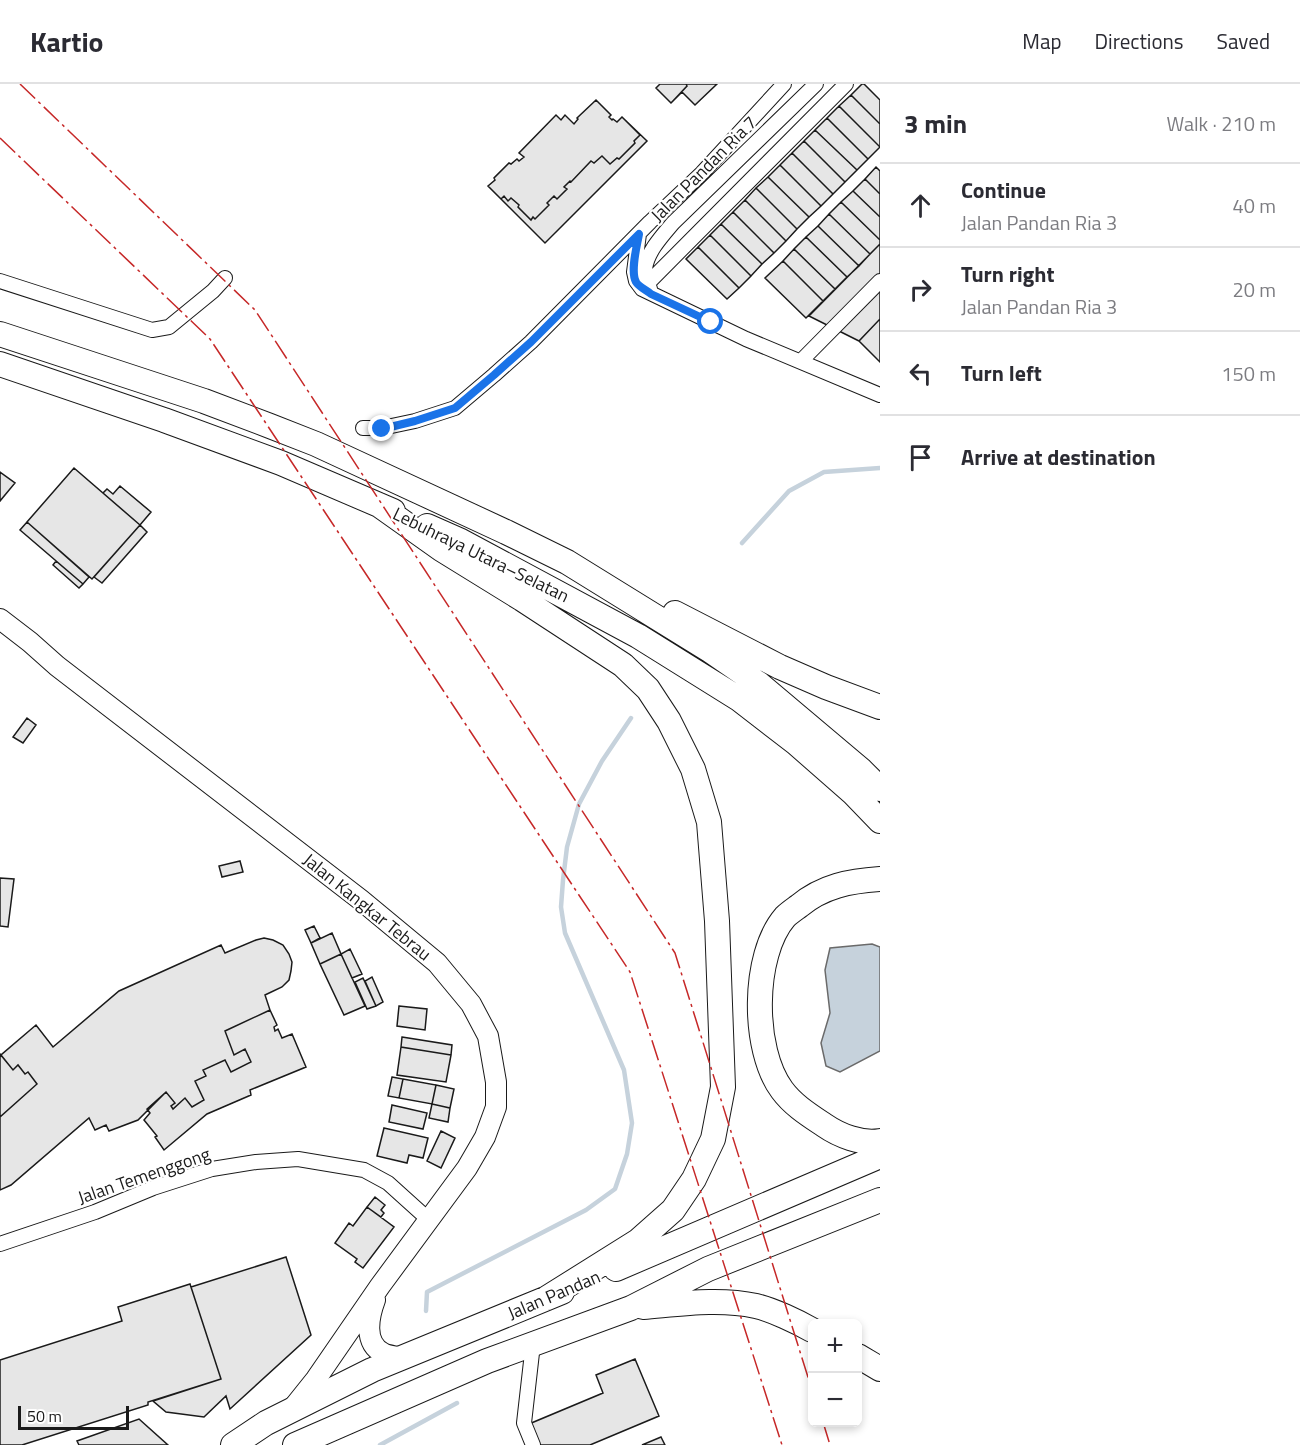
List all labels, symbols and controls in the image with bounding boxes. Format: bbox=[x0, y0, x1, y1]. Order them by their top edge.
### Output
text: Kartio bbox=[30, 20, 104, 63]
text: Map bbox=[1022, 25, 1062, 57]
text: Directions bbox=[1095, 25, 1184, 57]
text: Saved bbox=[1217, 25, 1270, 57]
text: 3 min bbox=[904, 104, 967, 143]
text: Walk · 210 m bbox=[1167, 108, 1276, 139]
street label: Jalan Pandan Ria 7 bbox=[644, 109, 763, 228]
text: Continue bbox=[961, 173, 1046, 207]
icon: ahead bbox=[904, 189, 937, 222]
text: 40 m bbox=[1232, 190, 1276, 221]
text: Jalan Pandan Ria 3 bbox=[961, 207, 1117, 238]
text: Turn right bbox=[961, 257, 1055, 291]
icon: right bbox=[904, 273, 937, 306]
text: 20 m bbox=[1232, 274, 1276, 305]
text: Jalan Pandan Ria 3 bbox=[961, 291, 1117, 322]
route start bbox=[697, 308, 723, 334]
text: Turn left bbox=[961, 356, 1042, 390]
icon: left bbox=[904, 357, 937, 390]
text: 150 m bbox=[1221, 358, 1276, 389]
route end bbox=[368, 415, 394, 441]
text: Arrive at destination bbox=[961, 440, 1156, 474]
icon: arrive bbox=[904, 441, 937, 474]
street label: Lebuhraya Utara–Selatan bbox=[389, 500, 574, 609]
street label: Jalan Kangkar Tebrau bbox=[297, 846, 437, 967]
street label: Jalan Temenggong bbox=[74, 1140, 214, 1211]
street label: Jalan Pandan bbox=[503, 1263, 604, 1326]
map controls bbox=[808, 1319, 862, 1427]
button: + bbox=[808, 1319, 862, 1373]
button: − bbox=[808, 1373, 862, 1427]
scale bar bbox=[18, 1403, 129, 1430]
text: 50 m bbox=[27, 1404, 62, 1428]

